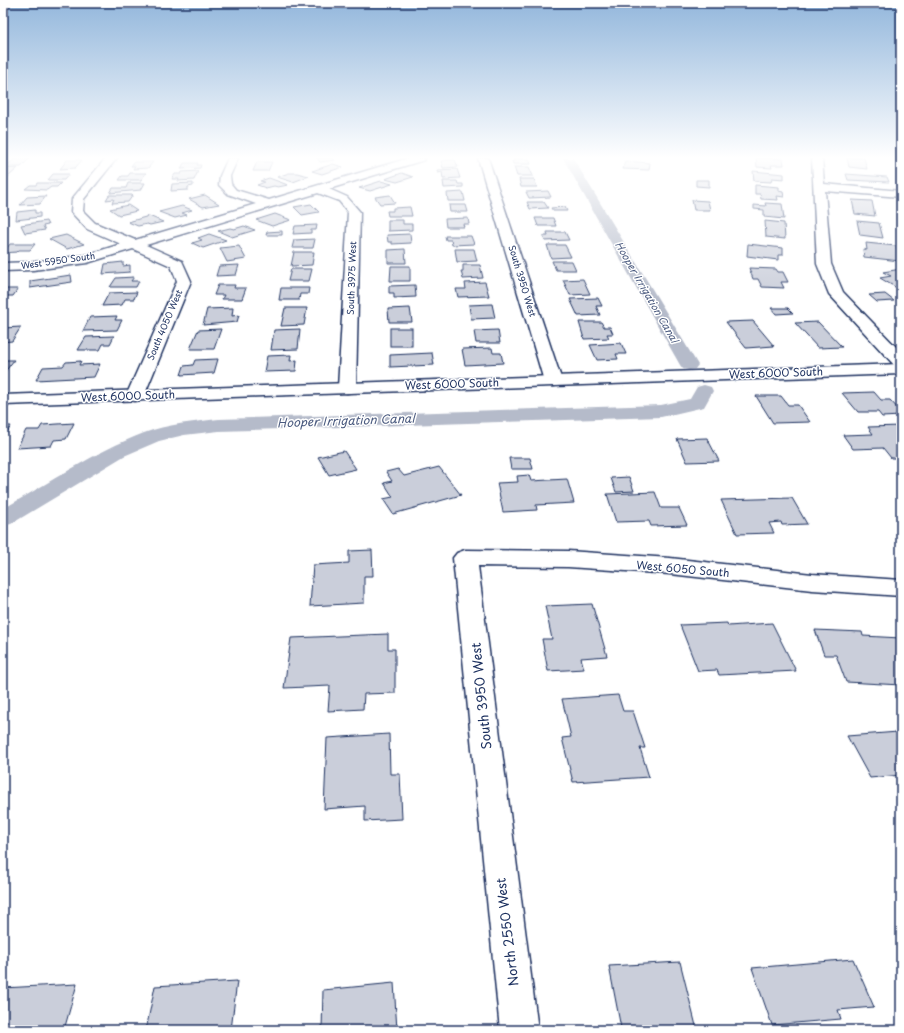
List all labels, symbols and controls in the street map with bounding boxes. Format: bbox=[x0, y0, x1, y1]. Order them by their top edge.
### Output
water label: Hooper Irrigation Canal bbox=[612, 238, 684, 347]
street label: South 3975 West bbox=[343, 241, 359, 315]
street label: South 3950 West bbox=[505, 243, 541, 319]
street label: West 5950 South bbox=[20, 248, 96, 272]
street label: South 4050 West bbox=[143, 287, 185, 362]
street label: West 6000 South bbox=[729, 362, 823, 383]
street label: West 6000 South bbox=[405, 373, 499, 394]
street label: West 6000 South bbox=[81, 385, 175, 406]
water label: Hooper Irrigation Canal bbox=[277, 409, 417, 431]
street label: West 6050 South bbox=[636, 556, 730, 581]
street label: South 3950 West bbox=[465, 642, 496, 750]
street label: North 2550 West bbox=[490, 877, 523, 987]

